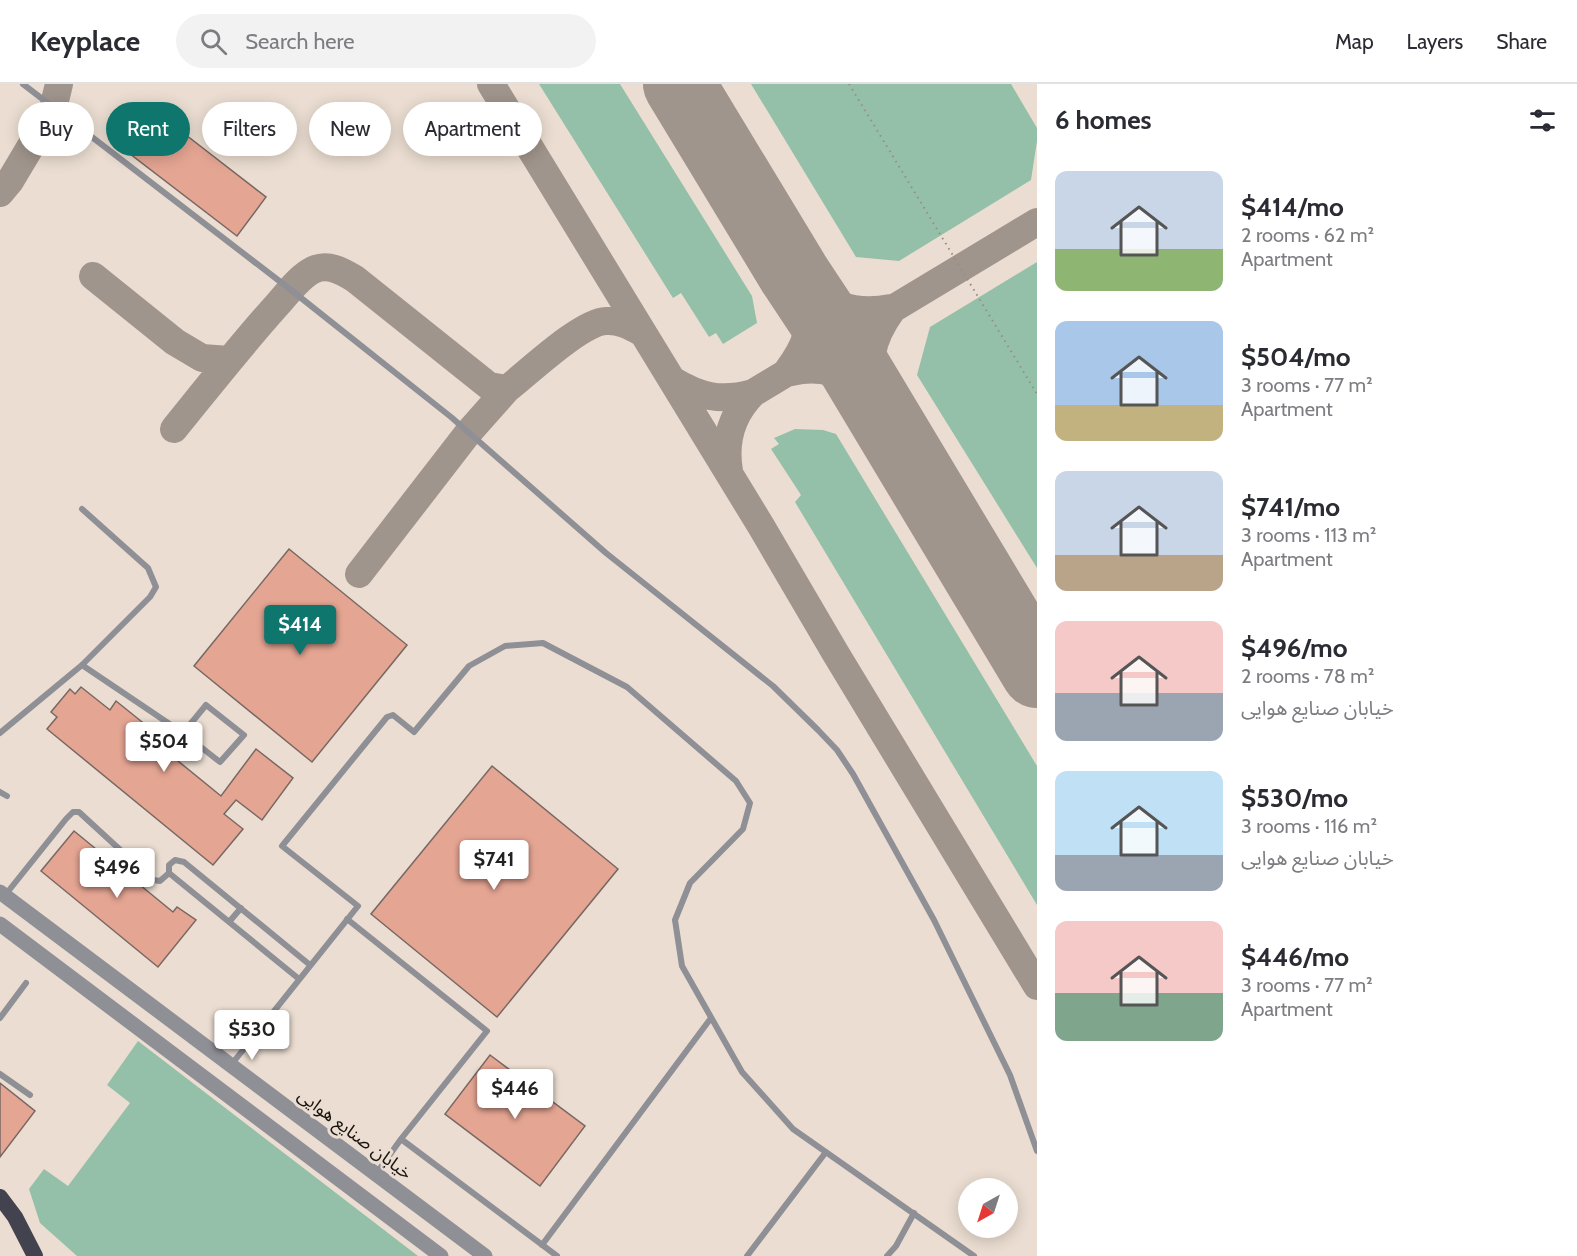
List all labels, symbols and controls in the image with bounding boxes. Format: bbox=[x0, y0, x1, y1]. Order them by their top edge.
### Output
search box bbox=[176, 14, 596, 68]
text: Keyplace bbox=[30, 24, 140, 58]
icon: search bbox=[197, 25, 230, 58]
text: Search here bbox=[245, 28, 355, 55]
text: Map bbox=[1335, 29, 1374, 54]
text: Layers bbox=[1407, 29, 1463, 54]
text: Share bbox=[1496, 29, 1547, 54]
chip: Buy bbox=[18, 102, 94, 156]
chip: Rent bbox=[106, 102, 190, 156]
chip: Filters bbox=[202, 102, 297, 156]
chip: New bbox=[309, 102, 391, 156]
chip: Apartment bbox=[403, 102, 542, 156]
text: 6 homes bbox=[1055, 104, 1152, 136]
icon: filters bbox=[1526, 104, 1559, 137]
text: $414/mo bbox=[1241, 191, 1344, 223]
icon: home bbox=[1103, 195, 1175, 267]
text: 2 rooms · 62 m² bbox=[1241, 223, 1374, 247]
text: Apartment bbox=[1241, 247, 1333, 271]
text: $504/mo bbox=[1241, 341, 1351, 373]
icon: home bbox=[1103, 345, 1175, 417]
text: 3 rooms · 77 m² bbox=[1241, 373, 1373, 397]
text: Apartment bbox=[1241, 397, 1333, 421]
text: $741/mo bbox=[1241, 491, 1340, 523]
icon: home bbox=[1103, 495, 1175, 567]
text: 3 rooms · 113 m² bbox=[1241, 523, 1377, 547]
text: Apartment bbox=[1241, 547, 1333, 571]
pin: $414 bbox=[264, 605, 336, 656]
text: $414 bbox=[278, 612, 322, 636]
text: $496/mo bbox=[1241, 632, 1348, 664]
icon: home bbox=[1103, 645, 1175, 717]
text: 2 rooms · 78 m² bbox=[1241, 664, 1374, 688]
text: خیابان صنایع هوایی bbox=[1241, 696, 1394, 720]
pin: $504 bbox=[128, 722, 200, 773]
text: $504 bbox=[140, 729, 188, 753]
text: $530/mo bbox=[1241, 782, 1348, 814]
icon: home bbox=[1103, 795, 1175, 867]
text: 3 rooms · 116 m² bbox=[1241, 814, 1377, 838]
pin: $741 bbox=[458, 840, 530, 891]
text: خیابان صنایع هوایی bbox=[1241, 846, 1394, 870]
text: $741 bbox=[474, 847, 514, 871]
pin: $496 bbox=[81, 848, 153, 899]
text: $496 bbox=[94, 855, 140, 879]
text: $446/mo bbox=[1241, 941, 1349, 973]
icon: home bbox=[1103, 945, 1175, 1017]
text: 3 rooms · 77 m² bbox=[1241, 973, 1373, 997]
text: Apartment bbox=[1241, 997, 1333, 1021]
pin: $530 bbox=[216, 1010, 288, 1061]
text: $530 bbox=[228, 1017, 276, 1041]
pin: $446 bbox=[479, 1069, 551, 1120]
text: $446 bbox=[491, 1076, 539, 1100]
street label: خیابان صنایع هوایی bbox=[292, 1084, 416, 1187]
north arrow bbox=[958, 1178, 1018, 1238]
map controls bbox=[958, 1178, 1018, 1238]

